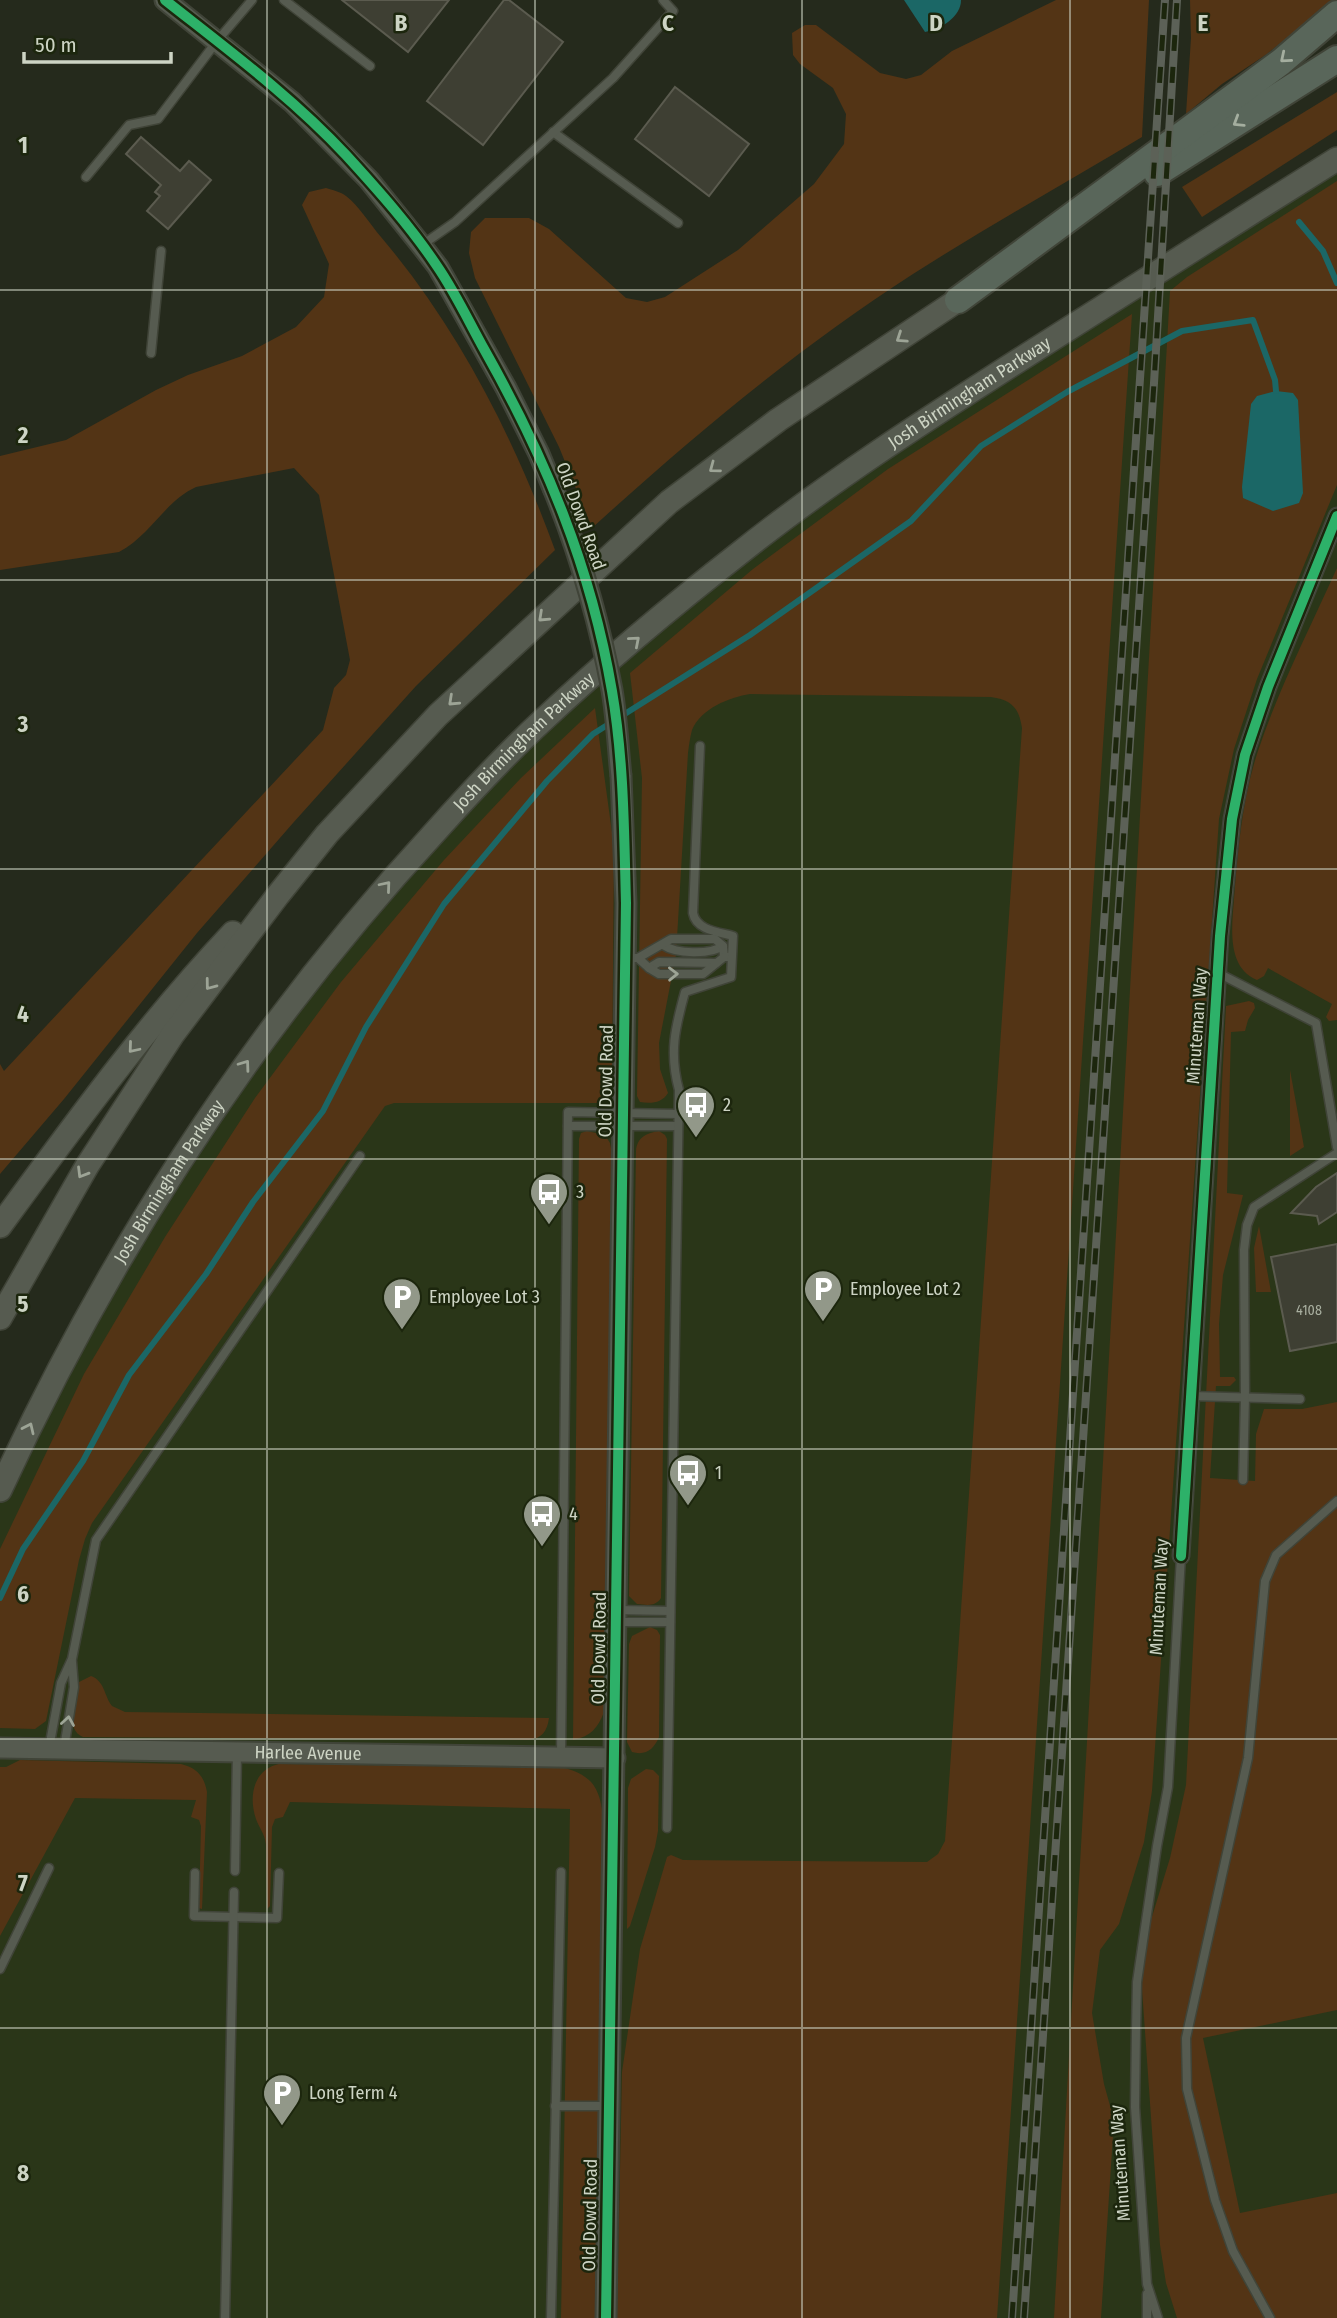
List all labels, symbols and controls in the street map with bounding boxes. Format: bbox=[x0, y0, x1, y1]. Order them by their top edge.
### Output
text: B bbox=[395, 9, 408, 37]
text: C bbox=[662, 9, 674, 37]
text: D bbox=[929, 9, 943, 37]
text: E bbox=[1198, 9, 1209, 37]
scale bar bbox=[24, 21, 172, 65]
text: 50 m bbox=[35, 32, 77, 58]
one-way arrow bbox=[1281, 50, 1293, 63]
one-way arrow bbox=[1233, 113, 1246, 126]
text: 1 bbox=[18, 131, 28, 159]
one-way arrow bbox=[896, 330, 909, 342]
street label: Josh Birmingham Parkway bbox=[884, 332, 1055, 453]
text: 2 bbox=[17, 421, 29, 449]
street label: Old Dowd Road bbox=[551, 459, 611, 573]
one-way arrow bbox=[710, 459, 722, 472]
one-way arrow bbox=[538, 609, 551, 622]
one-way arrow bbox=[627, 637, 640, 649]
street label: Josh Birmingham Parkway bbox=[448, 667, 599, 816]
one-way arrow bbox=[448, 693, 461, 706]
text: 3 bbox=[17, 710, 29, 738]
one-way arrow bbox=[378, 881, 390, 894]
one-way arrow bbox=[668, 966, 679, 982]
street label: Minuteman Way bbox=[1182, 967, 1212, 1085]
one-way arrow bbox=[205, 977, 218, 990]
text: 4 bbox=[17, 1000, 29, 1028]
street label: Old Dowd Road bbox=[594, 1024, 618, 1138]
one-way arrow bbox=[129, 1040, 141, 1053]
one-way arrow bbox=[237, 1060, 249, 1072]
bus stop icon: 2 bbox=[675, 1084, 717, 1139]
place label: 2 bbox=[723, 1094, 731, 1116]
street label: Josh Birmingham Parkway bbox=[109, 1096, 229, 1267]
one-way arrow bbox=[78, 1166, 91, 1179]
bus stop icon: 3 bbox=[528, 1171, 570, 1226]
place label: 3 bbox=[576, 1181, 584, 1203]
parking icon: Employee Lot 2 bbox=[802, 1268, 844, 1323]
parking icon: Employee Lot 3 bbox=[381, 1276, 423, 1331]
place label: Employee Lot 2 bbox=[850, 1278, 961, 1300]
place label: Employee Lot 3 bbox=[429, 1286, 540, 1308]
text: 5 bbox=[17, 1290, 29, 1318]
house number: 4108 bbox=[1296, 1302, 1322, 1319]
one-way arrow bbox=[20, 1423, 34, 1435]
bus stop icon: 1 bbox=[667, 1452, 709, 1507]
place label: 1 bbox=[715, 1462, 722, 1484]
bus stop icon: 4 bbox=[521, 1493, 563, 1548]
place label: 4 bbox=[569, 1503, 578, 1525]
street label: Minuteman Way bbox=[1145, 1538, 1173, 1656]
text: 6 bbox=[17, 1580, 29, 1608]
street label: Old Dowd Road bbox=[587, 1591, 611, 1705]
one-way arrow bbox=[61, 1715, 76, 1727]
street label: Harlee Avenue bbox=[254, 1741, 362, 1765]
text: 7 bbox=[18, 1869, 28, 1897]
parking icon: Long Term 4 bbox=[261, 2072, 303, 2127]
place label: Long Term 4 bbox=[309, 2082, 398, 2104]
street label: Minuteman Way bbox=[1105, 2104, 1135, 2222]
street label: Old Dowd Road bbox=[578, 2158, 602, 2272]
text: 8 bbox=[17, 2159, 29, 2187]

